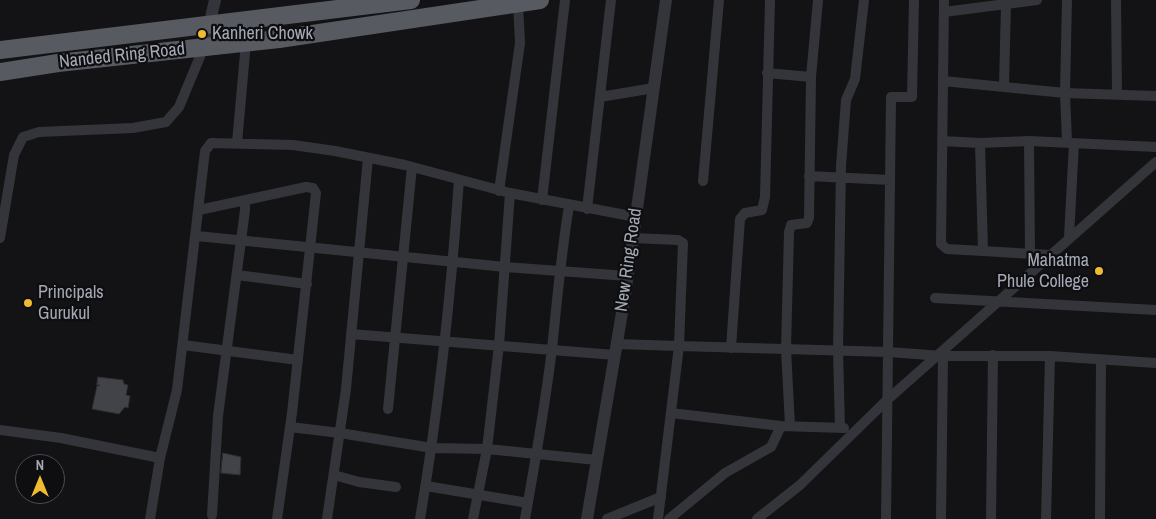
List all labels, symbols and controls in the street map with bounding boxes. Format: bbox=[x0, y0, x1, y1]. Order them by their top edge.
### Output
place label: Kanheri Chowk bbox=[212, 23, 313, 45]
marker: Kanheri Chowk bbox=[196, 28, 208, 40]
street label: Nanded Ring Road bbox=[58, 39, 186, 73]
street label: New Ring Road bbox=[611, 207, 647, 313]
place label: Mahatma Phule College bbox=[997, 250, 1089, 292]
marker: Mahatma Phule College bbox=[1093, 265, 1105, 277]
place label: Principals Gurukul bbox=[38, 282, 104, 324]
marker: Principals Gurukul bbox=[22, 297, 34, 309]
north arrow bbox=[15, 454, 65, 504]
text: N bbox=[36, 456, 44, 474]

